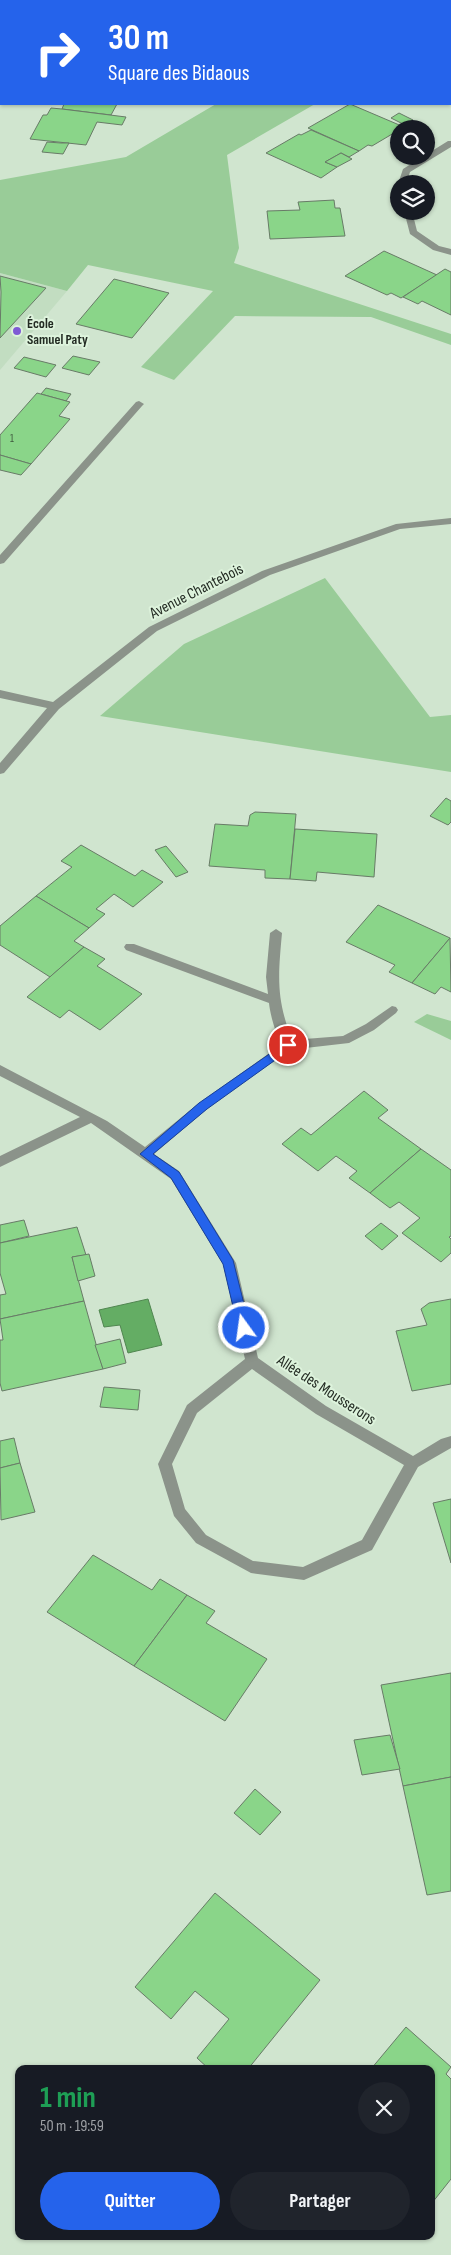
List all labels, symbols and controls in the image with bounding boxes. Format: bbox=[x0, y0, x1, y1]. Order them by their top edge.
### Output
text: 30 m bbox=[108, 17, 169, 60]
icon: right bbox=[25, 20, 90, 85]
text: Square des Bidaous bbox=[108, 60, 250, 87]
map controls bbox=[390, 120, 435, 220]
button: search bbox=[390, 120, 435, 165]
button: layers bbox=[390, 175, 435, 220]
place label: École Samuel Paty bbox=[27, 315, 88, 348]
marker: École Samuel Paty bbox=[11, 325, 23, 337]
house number: 1 bbox=[10, 432, 14, 445]
street label: Avenue Chantebois bbox=[146, 559, 247, 624]
pin bbox=[267, 1024, 309, 1066]
icon: arrive bbox=[274, 1031, 302, 1059]
position arrow bbox=[217, 1301, 269, 1353]
street label: Allée des Mousserons bbox=[272, 1351, 379, 1429]
text: 1 min bbox=[40, 2080, 96, 2116]
button: close bbox=[358, 2082, 410, 2134]
text: 50 m · 19:59 bbox=[40, 2117, 104, 2136]
button: Quitter bbox=[40, 2172, 220, 2230]
button: Partager bbox=[230, 2172, 410, 2230]

